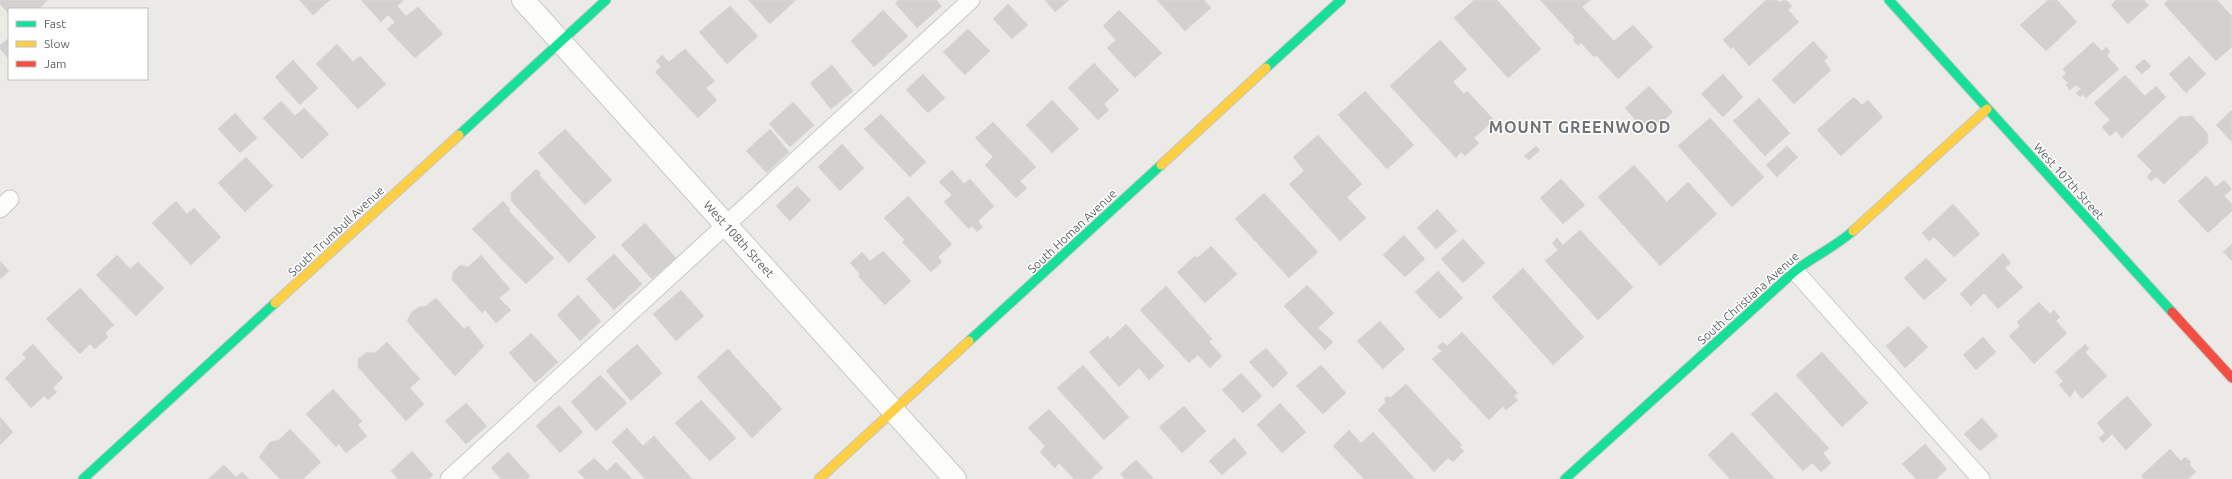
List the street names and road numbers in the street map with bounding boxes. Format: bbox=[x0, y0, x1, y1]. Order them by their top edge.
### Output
street label: West 107th Street bbox=[2031, 140, 2107, 222]
street label: South Trumbull Avenue bbox=[286, 183, 386, 279]
street label: South Homan Avenue bbox=[1025, 187, 1119, 275]
street label: West 108th Street bbox=[701, 198, 777, 280]
street label: South Christiana Avenue bbox=[1695, 249, 1801, 347]

